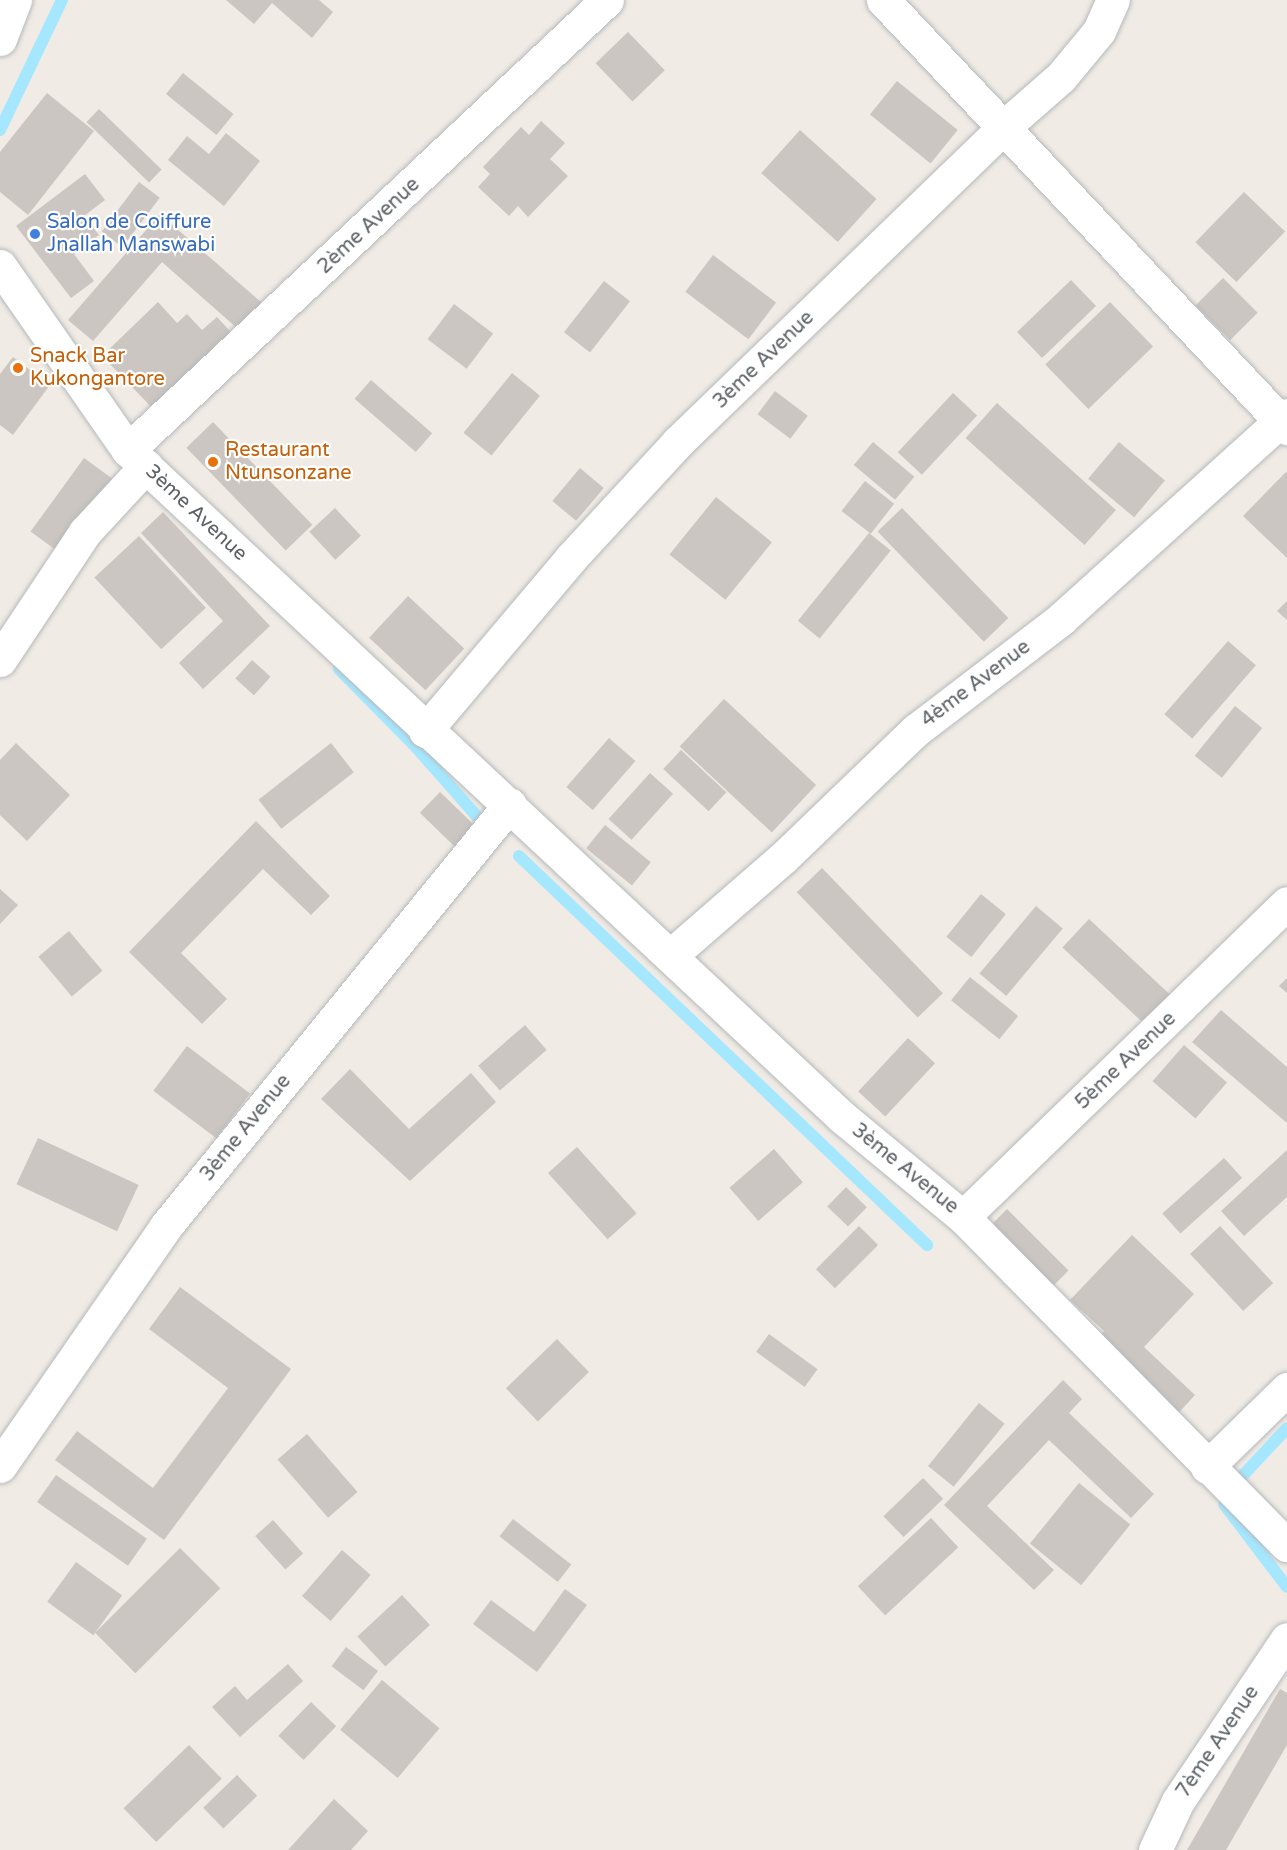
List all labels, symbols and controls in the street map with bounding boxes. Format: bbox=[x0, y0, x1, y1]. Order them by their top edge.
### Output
street label: 2ème Avenue bbox=[313, 173, 425, 279]
place label: Salon de Coiffure Jnallah Manswabi bbox=[47, 210, 215, 257]
marker: Salon de Coiffure Jnallah Manswabi bbox=[28, 227, 42, 241]
street label: 3ème Avenue bbox=[709, 306, 819, 414]
place label: Snack Bar Kukongantore bbox=[30, 344, 165, 391]
marker: Snack Bar Kukongantore bbox=[11, 361, 25, 375]
place label: Restaurant Ntunsonzane bbox=[225, 438, 351, 485]
marker: Restaurant Ntunsonzane bbox=[206, 455, 220, 469]
street label: 3ème Avenue bbox=[140, 460, 252, 566]
street label: 4ème Avenue bbox=[917, 635, 1035, 733]
street label: 5ème Avenue bbox=[1071, 1007, 1181, 1115]
street label: 3ème Avenue bbox=[196, 1070, 296, 1186]
street label: 3ème Avenue bbox=[847, 1119, 963, 1219]
street label: 7ème Avenue bbox=[1172, 1681, 1264, 1803]

